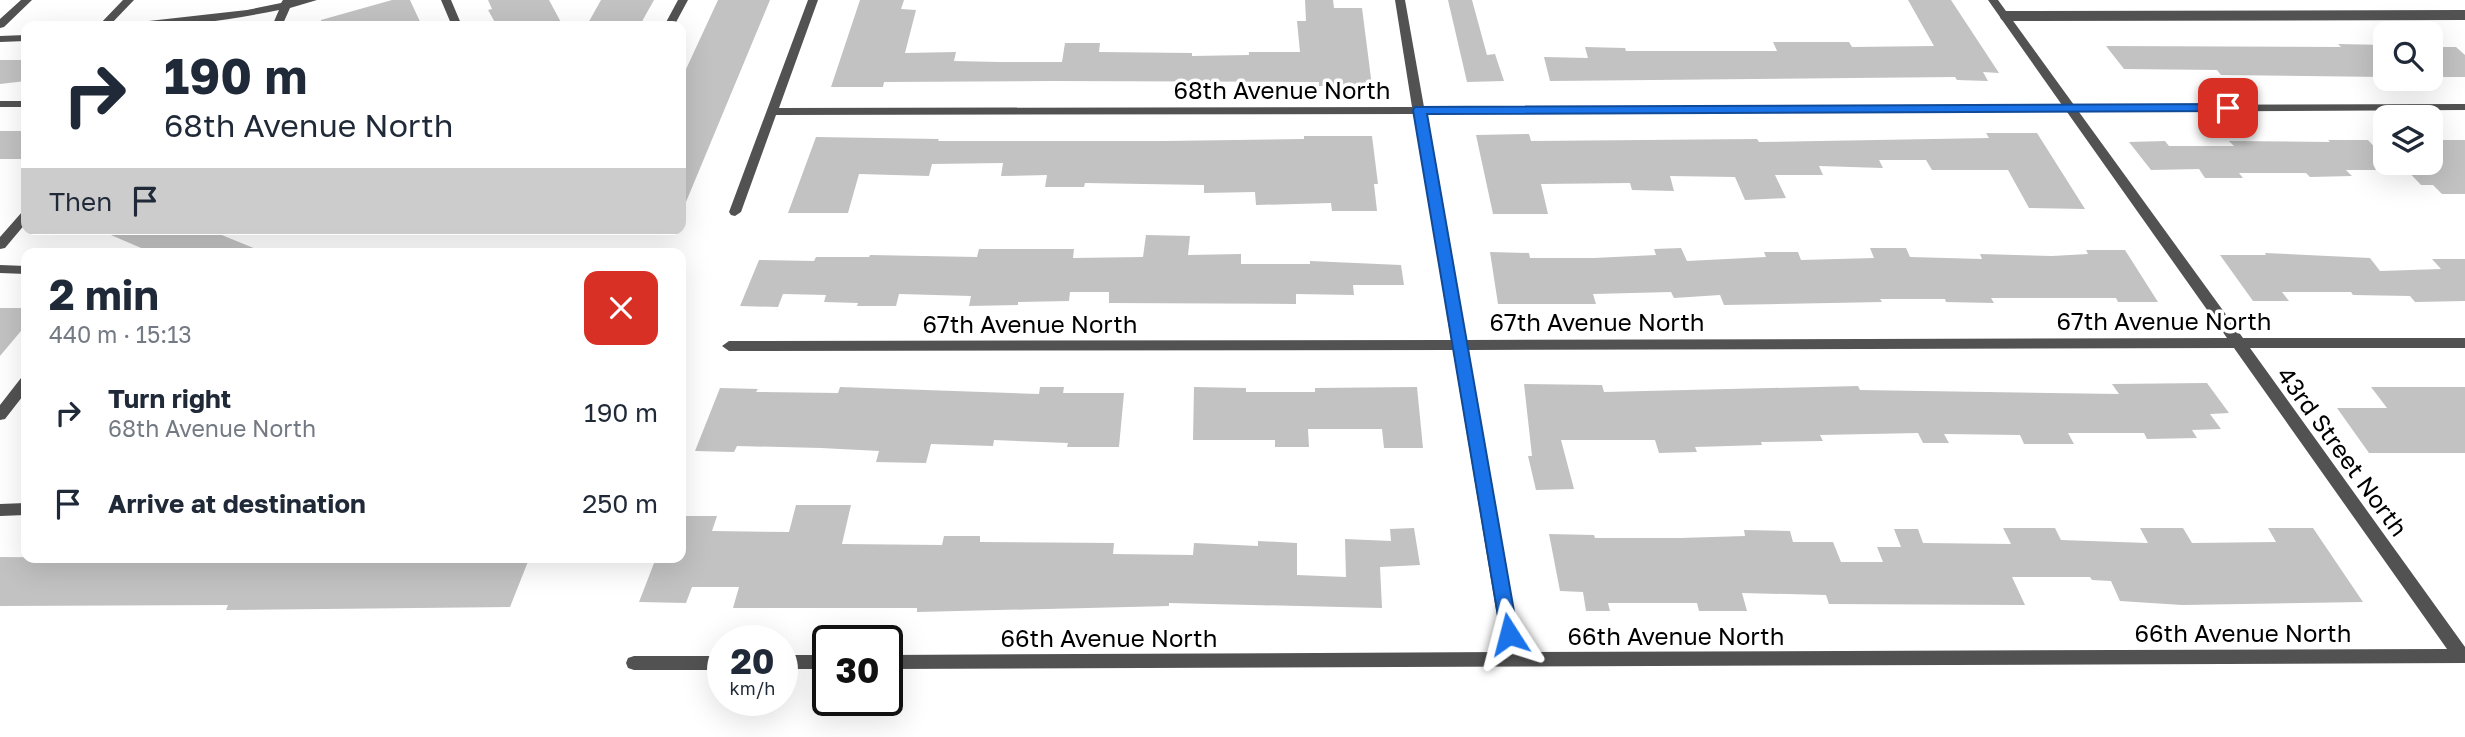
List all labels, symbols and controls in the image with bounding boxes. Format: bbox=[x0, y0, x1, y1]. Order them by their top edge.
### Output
map controls bbox=[2373, 21, 2443, 175]
button: search bbox=[2373, 21, 2443, 91]
text: 190 m bbox=[164, 46, 307, 105]
icon: right bbox=[49, 49, 140, 140]
street label: 68th Avenue North bbox=[1173, 75, 1391, 104]
pin bbox=[2198, 78, 2258, 138]
icon: arrive bbox=[2209, 89, 2247, 127]
button: layers bbox=[2373, 105, 2443, 175]
text: 68th Avenue North bbox=[164, 106, 453, 144]
icon: arrive bbox=[126, 182, 164, 220]
text: Then bbox=[49, 186, 112, 217]
text: 2 min bbox=[49, 269, 159, 319]
button: close bbox=[584, 271, 658, 345]
street label: 67th Avenue North bbox=[2056, 306, 2272, 335]
street label: 67th Avenue North bbox=[1489, 307, 1705, 336]
street label: 67th Avenue North bbox=[922, 309, 1138, 338]
text: 440 m · 15:13 bbox=[49, 320, 192, 348]
street label: 43rd Street North bbox=[2272, 361, 2414, 541]
text: Turn right bbox=[108, 383, 231, 414]
icon: right bbox=[49, 394, 87, 432]
text: 190 m bbox=[584, 397, 658, 428]
text: 68th Avenue North bbox=[108, 414, 316, 442]
icon: arrive bbox=[49, 485, 87, 523]
text: Arrive at destination bbox=[108, 488, 366, 519]
text: 250 m bbox=[582, 488, 658, 519]
position arrow bbox=[1472, 597, 1546, 671]
street label: 66th Avenue North bbox=[2135, 618, 2351, 647]
street label: 66th Avenue North bbox=[1568, 621, 1784, 650]
street label: 66th Avenue North bbox=[1001, 623, 1217, 652]
speed limit sign: 30 bbox=[812, 625, 903, 716]
text: 20 bbox=[730, 640, 775, 682]
text: km/h bbox=[730, 677, 775, 699]

